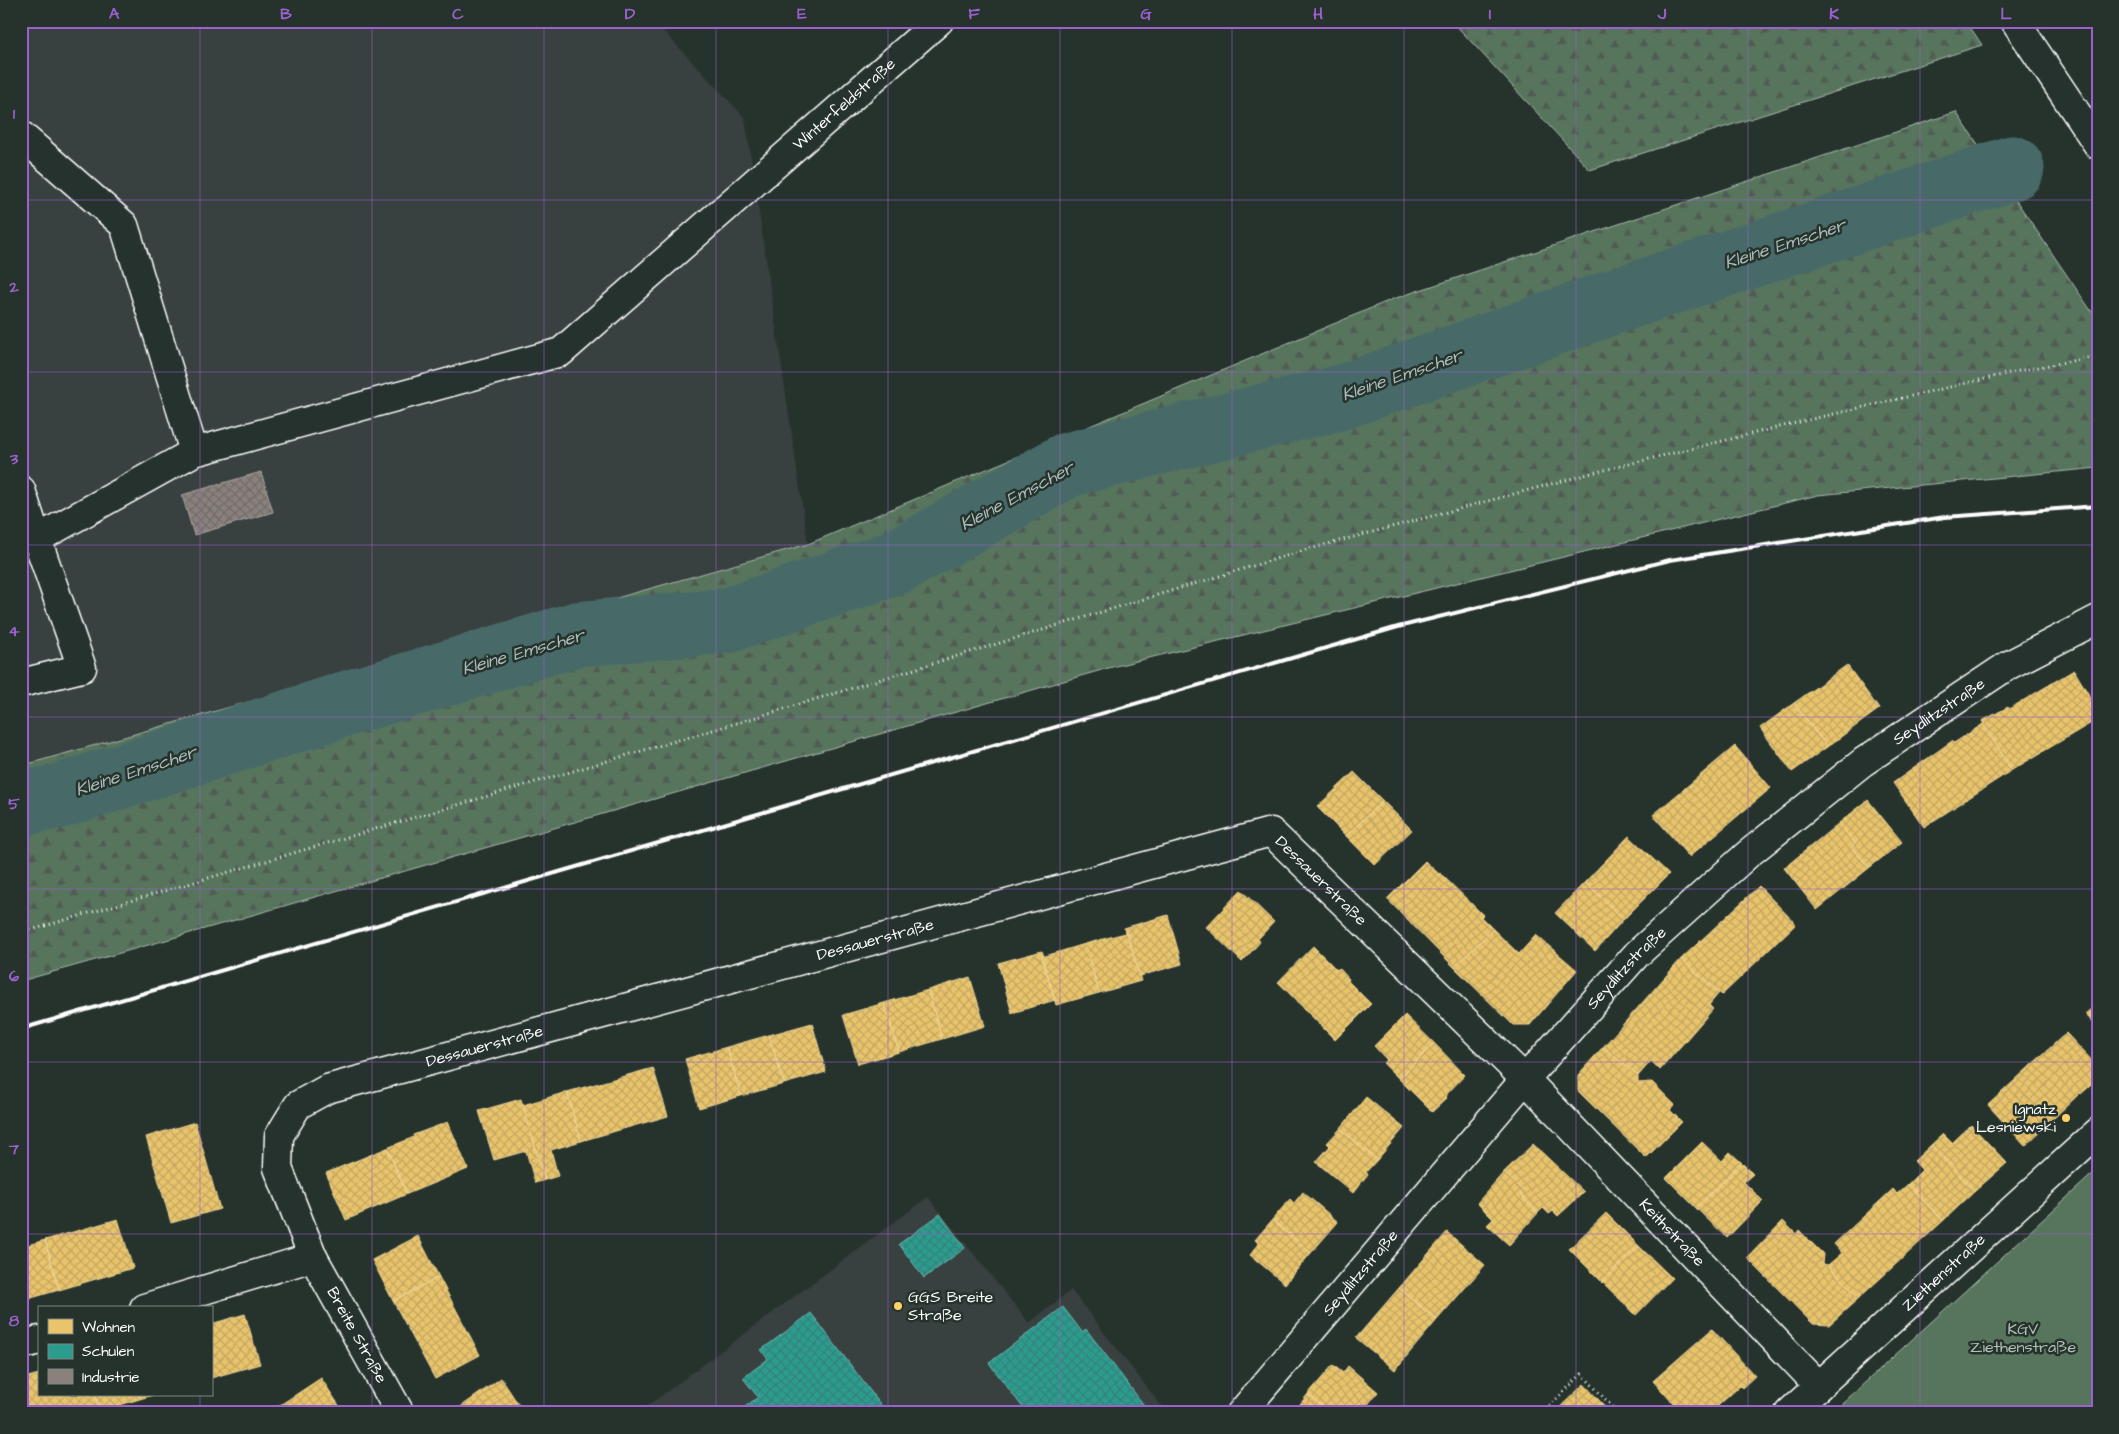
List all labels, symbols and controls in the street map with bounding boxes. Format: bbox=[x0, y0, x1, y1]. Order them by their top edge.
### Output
text: A bbox=[109, 3, 120, 25]
text: B bbox=[280, 3, 292, 25]
text: C bbox=[452, 3, 464, 25]
text: D bbox=[625, 3, 636, 25]
text: E bbox=[797, 3, 807, 25]
text: F bbox=[968, 3, 980, 25]
text: G bbox=[1140, 3, 1152, 25]
text: H bbox=[1313, 3, 1323, 25]
text: I bbox=[1489, 3, 1491, 25]
text: J bbox=[1657, 3, 1667, 25]
text: K bbox=[1829, 3, 1839, 25]
text: L bbox=[2000, 3, 2012, 25]
street label: Winterfeldstraße bbox=[788, 53, 900, 155]
text: 1 bbox=[13, 103, 16, 125]
water label: Kleine Emscher bbox=[1721, 212, 1851, 275]
text: 2 bbox=[8, 276, 19, 298]
water label: Kleine Emscher bbox=[1338, 342, 1467, 407]
text: 3 bbox=[9, 448, 19, 470]
water label: Kleine Emscher bbox=[956, 454, 1080, 537]
text: 4 bbox=[9, 620, 20, 642]
water label: Kleine Emscher bbox=[459, 622, 589, 681]
street label: Seydlitzstraße bbox=[1888, 673, 1990, 750]
water label: Kleine Emscher bbox=[72, 739, 202, 802]
text: 5 bbox=[8, 793, 20, 815]
street label: Dessauerstraße bbox=[1270, 831, 1372, 931]
street label: Dessauerstraße bbox=[814, 913, 937, 966]
street label: Seydlitzstraße bbox=[1582, 921, 1671, 1014]
text: 6 bbox=[9, 965, 19, 987]
street label: Dessauerstraße bbox=[424, 1020, 546, 1073]
place label: Ignatz Lesniewski bbox=[1976, 1098, 2057, 1138]
marker: Ignatz Lesniewski bbox=[2060, 1112, 2072, 1124]
text: 7 bbox=[8, 1138, 19, 1160]
street label: Keithstraße bbox=[1634, 1194, 1710, 1272]
street label: Seydlitzstraße bbox=[1317, 1225, 1403, 1321]
street label: Ziethenstraße bbox=[1897, 1228, 1991, 1316]
street label: Breite Straße bbox=[322, 1283, 393, 1387]
place label: GGS Breite Straße bbox=[908, 1286, 994, 1326]
marker: GGS Breite Straße bbox=[892, 1300, 904, 1312]
legend bbox=[38, 1306, 212, 1396]
text: 8 bbox=[9, 1310, 20, 1332]
text: Wohnen bbox=[82, 1317, 136, 1338]
park label: KGV Ziethenstraße bbox=[1970, 1318, 2076, 1358]
text: Schulen bbox=[82, 1341, 135, 1362]
text: Industrie bbox=[82, 1367, 139, 1388]

